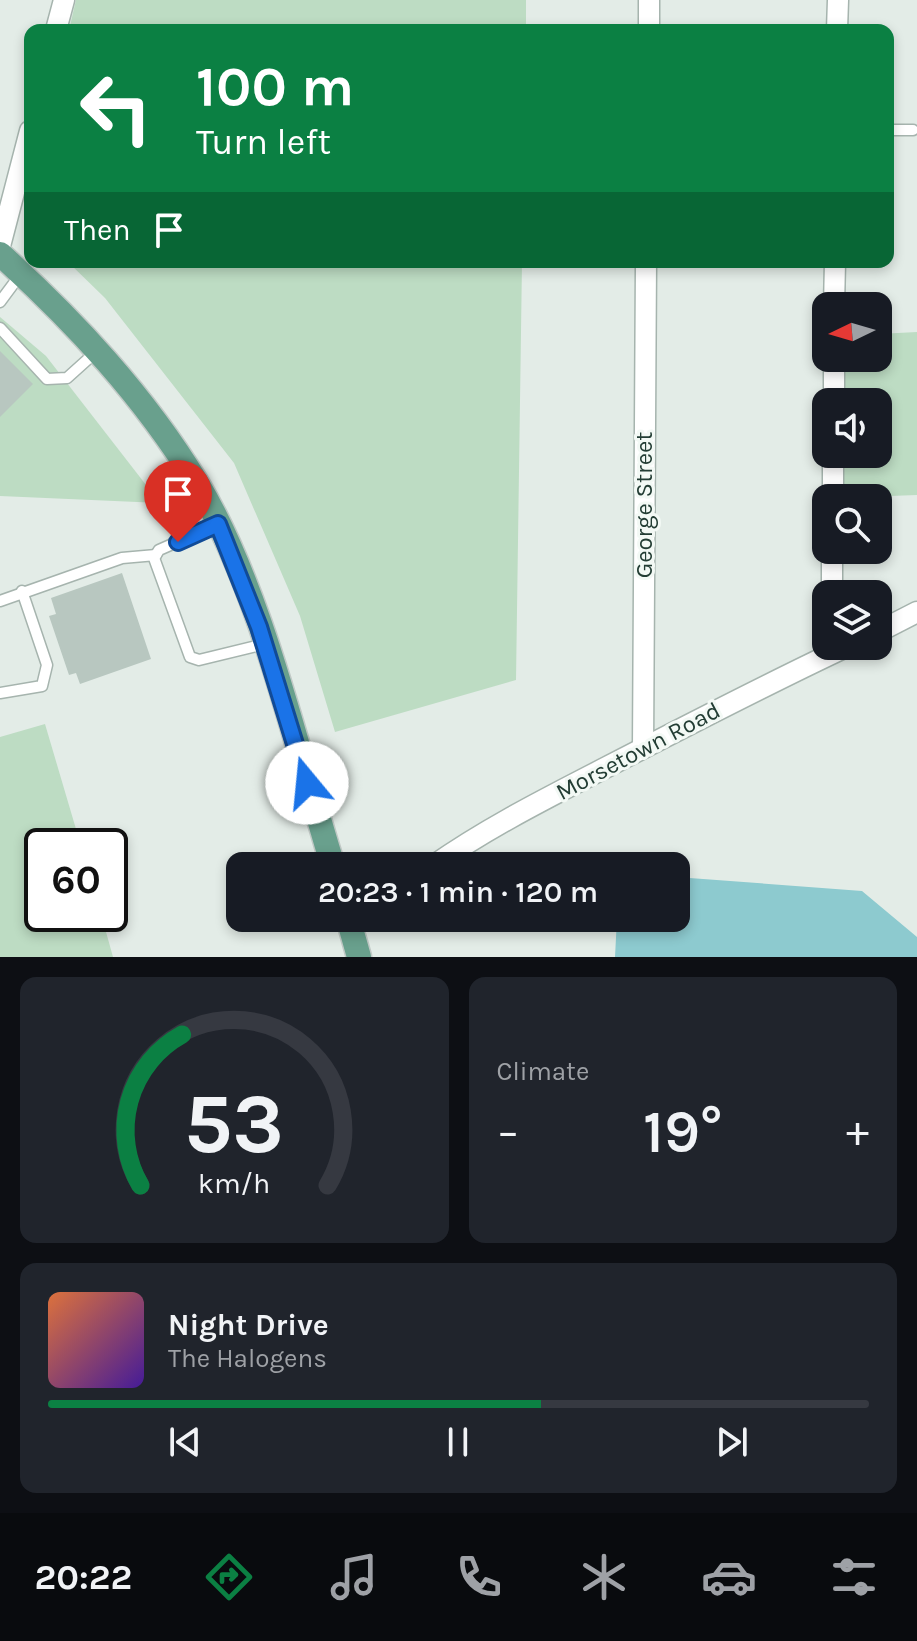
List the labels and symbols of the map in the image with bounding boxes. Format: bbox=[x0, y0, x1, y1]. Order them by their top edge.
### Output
north arrow bbox=[812, 292, 892, 372]
street label: George Street bbox=[630, 432, 658, 578]
pin bbox=[144, 460, 212, 542]
street label: Morsetown Road bbox=[551, 696, 725, 806]
position arrow bbox=[265, 741, 349, 825]
speed limit sign: 60 bbox=[24, 828, 128, 932]

